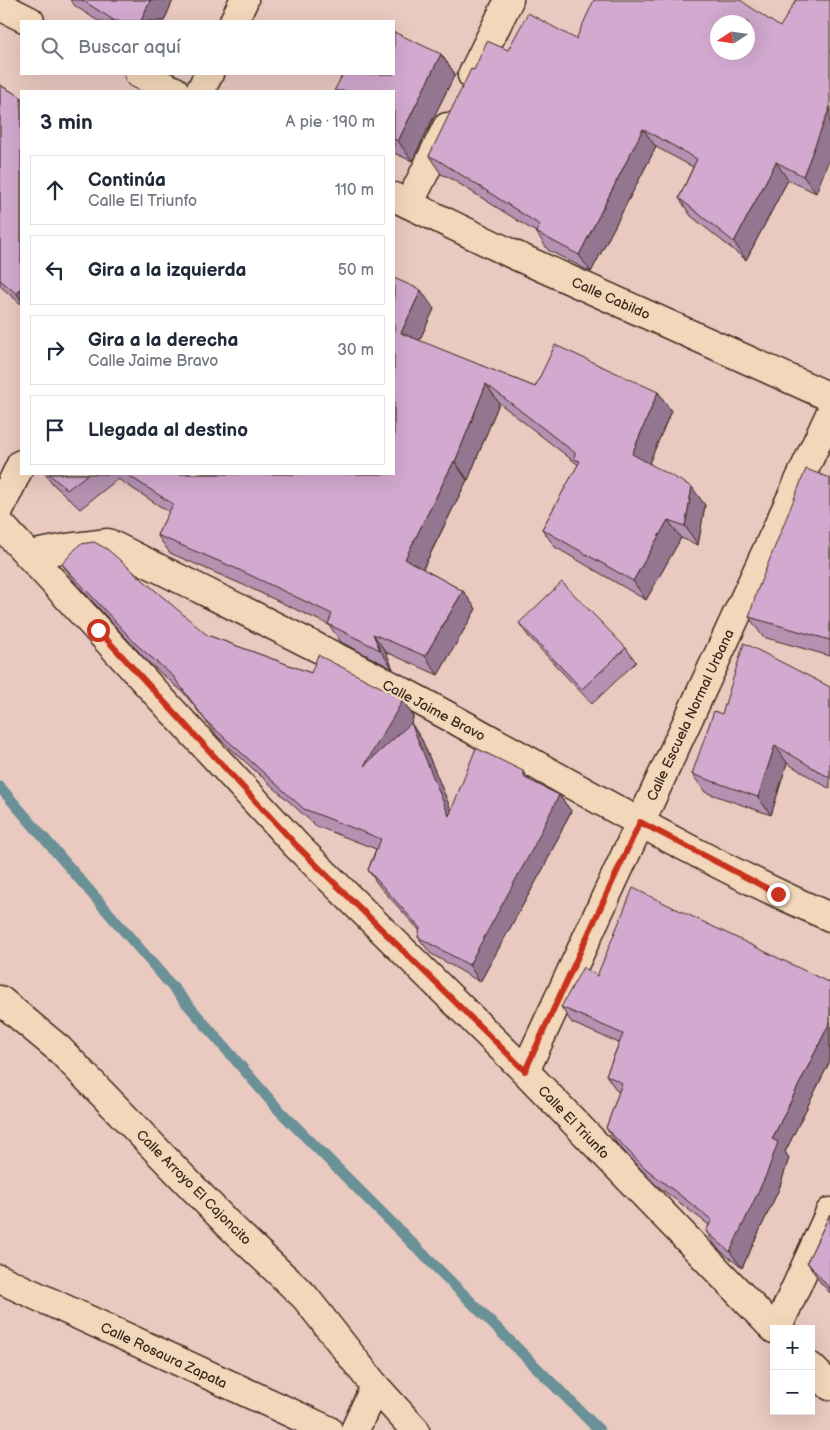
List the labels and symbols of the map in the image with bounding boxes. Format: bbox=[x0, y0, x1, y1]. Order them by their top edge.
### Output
north arrow bbox=[710, 15, 755, 60]
street label: Calle Cabildo bbox=[569, 274, 653, 323]
route start bbox=[87, 619, 110, 642]
street label: Calle Escuela Normal Urbana bbox=[643, 627, 738, 804]
street label: Calle Jaime Bravo bbox=[379, 676, 488, 745]
route end bbox=[767, 883, 790, 906]
street label: Calle El Triunfo bbox=[534, 1082, 613, 1163]
street label: Calle Arroyo El Cajoncito bbox=[133, 1126, 255, 1248]
street label: Calle Rosaura Zapata bbox=[98, 1319, 230, 1392]

